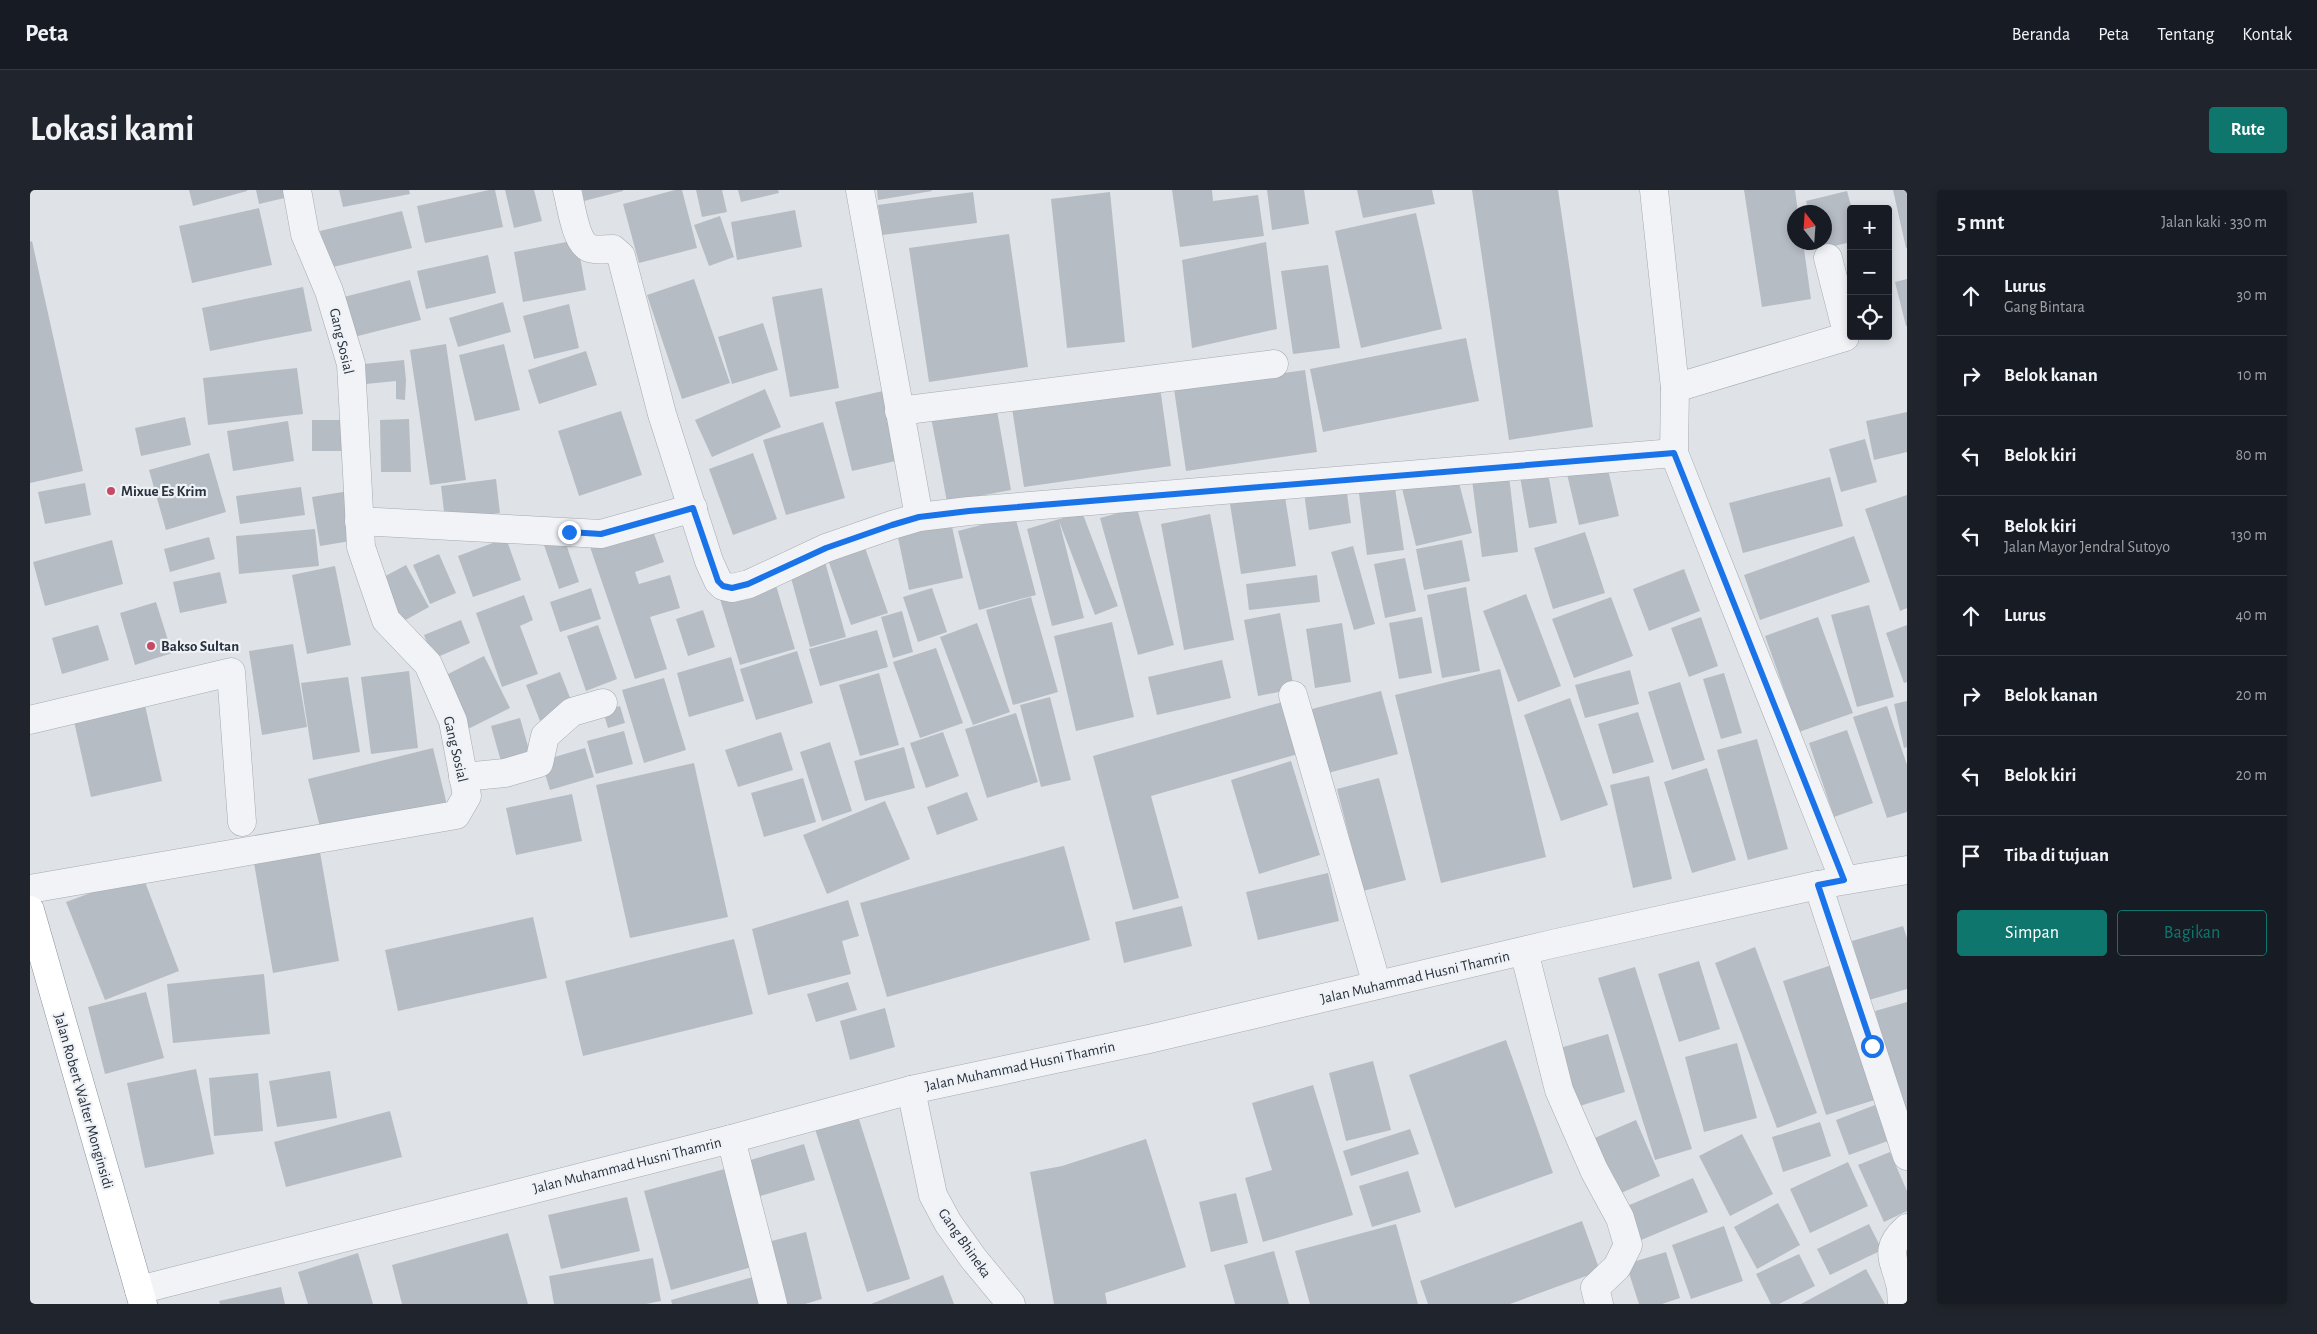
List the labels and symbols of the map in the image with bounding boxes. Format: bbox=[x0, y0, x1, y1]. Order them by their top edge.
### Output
north arrow bbox=[1787, 205, 1832, 250]
street label: Gang Sosial bbox=[327, 307, 356, 376]
place label: Mixue Es Krim bbox=[121, 484, 207, 499]
marker: Mixue Es Krim bbox=[105, 485, 117, 497]
route end bbox=[558, 521, 581, 544]
place label: Bakso Sultan bbox=[161, 639, 239, 654]
marker: Bakso Sultan bbox=[145, 640, 157, 652]
street label: Gang Sosial bbox=[441, 715, 470, 784]
street label: Jalan Muhammad Husni Thamrin bbox=[1319, 948, 1511, 1007]
street label: Jalan Robert Walter Monginsidi bbox=[51, 1012, 116, 1191]
route start bbox=[1861, 1035, 1884, 1058]
street label: Jalan Muhammad Husni Thamrin bbox=[924, 1039, 1116, 1094]
street label: Jalan Muhammad Husni Thamrin bbox=[531, 1135, 723, 1196]
street label: Gang Bhineka bbox=[935, 1206, 994, 1281]

